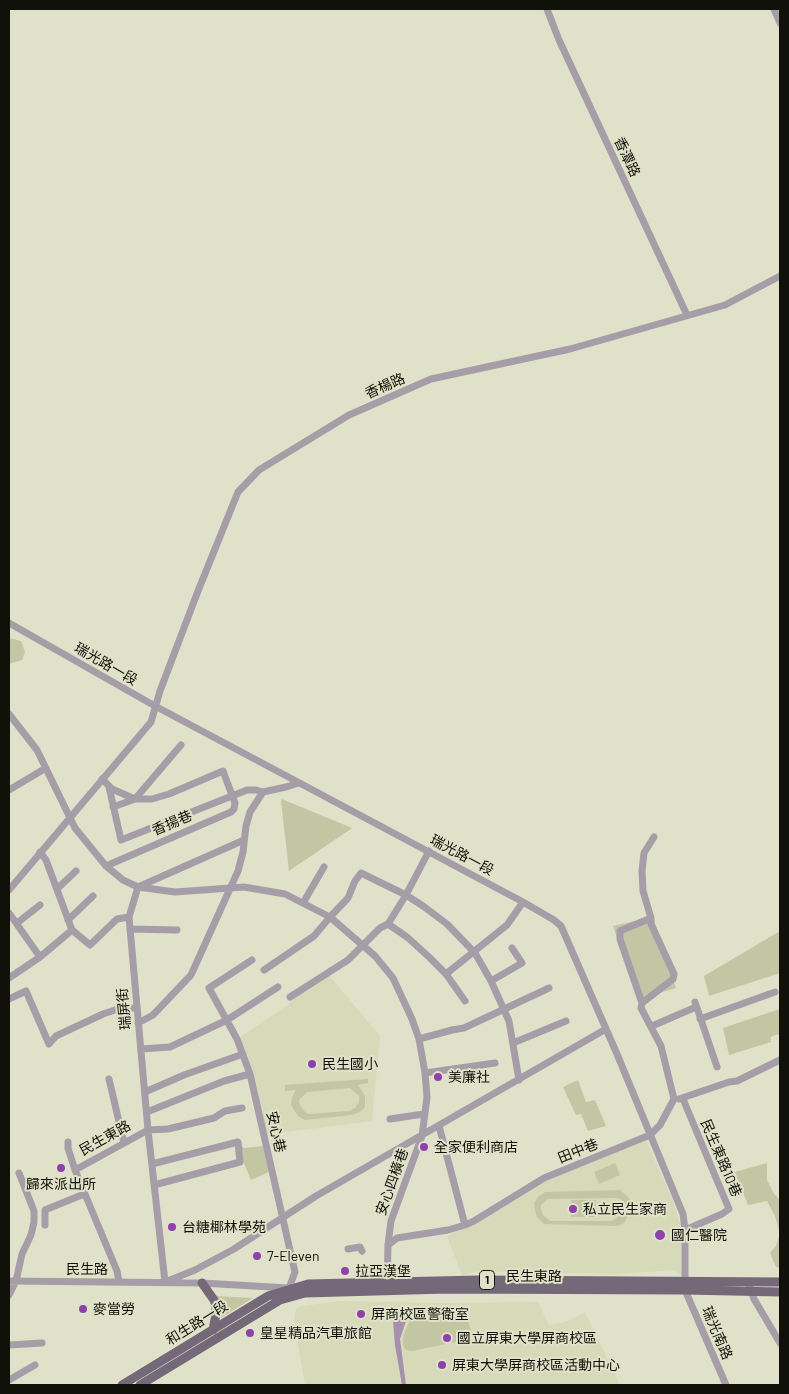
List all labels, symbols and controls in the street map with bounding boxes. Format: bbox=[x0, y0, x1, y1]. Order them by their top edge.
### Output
street label: 香潭路 bbox=[611, 134, 643, 180]
street label: 香楊路 bbox=[362, 370, 408, 402]
street label: 瑞光路一段 bbox=[71, 639, 141, 689]
street label: 香揚巷 bbox=[149, 807, 195, 839]
street label: 瑞光路一段 bbox=[427, 831, 497, 879]
street label: 瑞屏街 bbox=[114, 987, 134, 1031]
place label: 民生國小 bbox=[322, 1056, 378, 1072]
marker: 民生國小 bbox=[306, 1058, 318, 1070]
place label: 美廉社 bbox=[448, 1069, 490, 1085]
marker: 美廉社 bbox=[432, 1071, 444, 1083]
street label: 安心巷 bbox=[263, 1110, 289, 1154]
street label: 民生東路 bbox=[76, 1117, 134, 1159]
street label: 民生東路10巷 bbox=[697, 1117, 745, 1199]
street label: 田中巷 bbox=[555, 1135, 601, 1167]
place label: 全家便利商店 bbox=[434, 1139, 518, 1155]
marker: 全家便利商店 bbox=[418, 1141, 430, 1153]
street label: 安心四橫巷 bbox=[372, 1146, 412, 1218]
marker: 歸來派出所 bbox=[55, 1162, 67, 1174]
place label: 歸來派出所 bbox=[26, 1176, 96, 1192]
place label: 私立民生家商 bbox=[583, 1201, 667, 1217]
marker: 私立民生家商 bbox=[567, 1203, 579, 1215]
place label: 台糖椰林學苑 bbox=[182, 1219, 266, 1235]
marker: 台糖椰林學苑 bbox=[166, 1221, 178, 1233]
place label: 國仁醫院 bbox=[671, 1227, 727, 1243]
marker: 國仁醫院 bbox=[653, 1228, 667, 1242]
place label: 7-Eleven bbox=[267, 1248, 320, 1264]
marker: 7-Eleven bbox=[251, 1250, 263, 1262]
street label: 民生路 bbox=[66, 1261, 108, 1277]
place label: 拉亞漢堡 bbox=[355, 1263, 411, 1279]
marker: 拉亞漢堡 bbox=[339, 1265, 351, 1277]
street label: 民生東路 bbox=[506, 1268, 562, 1284]
road number: 1 bbox=[480, 1270, 494, 1290]
street label: 和生路一段 bbox=[163, 1297, 231, 1349]
place label: 麥當勞 bbox=[93, 1301, 135, 1317]
marker: 麥當勞 bbox=[77, 1303, 89, 1315]
street label: 瑞光南路 bbox=[698, 1304, 736, 1362]
place label: 屏商校區警衛室 bbox=[371, 1306, 469, 1322]
marker: 屏商校區警衛室 bbox=[355, 1308, 367, 1320]
place label: 皇星精品汽車旅館 bbox=[260, 1325, 372, 1341]
marker: 皇星精品汽車旅館 bbox=[244, 1327, 256, 1339]
place label: 國立屏東大學屏商校區 bbox=[457, 1330, 597, 1346]
marker: 國立屏東大學屏商校區 bbox=[441, 1332, 453, 1344]
place label: 屏東大學屏商校區活動中心 bbox=[452, 1357, 620, 1373]
marker: 屏東大學屏商校區活動中心 bbox=[436, 1359, 448, 1371]

